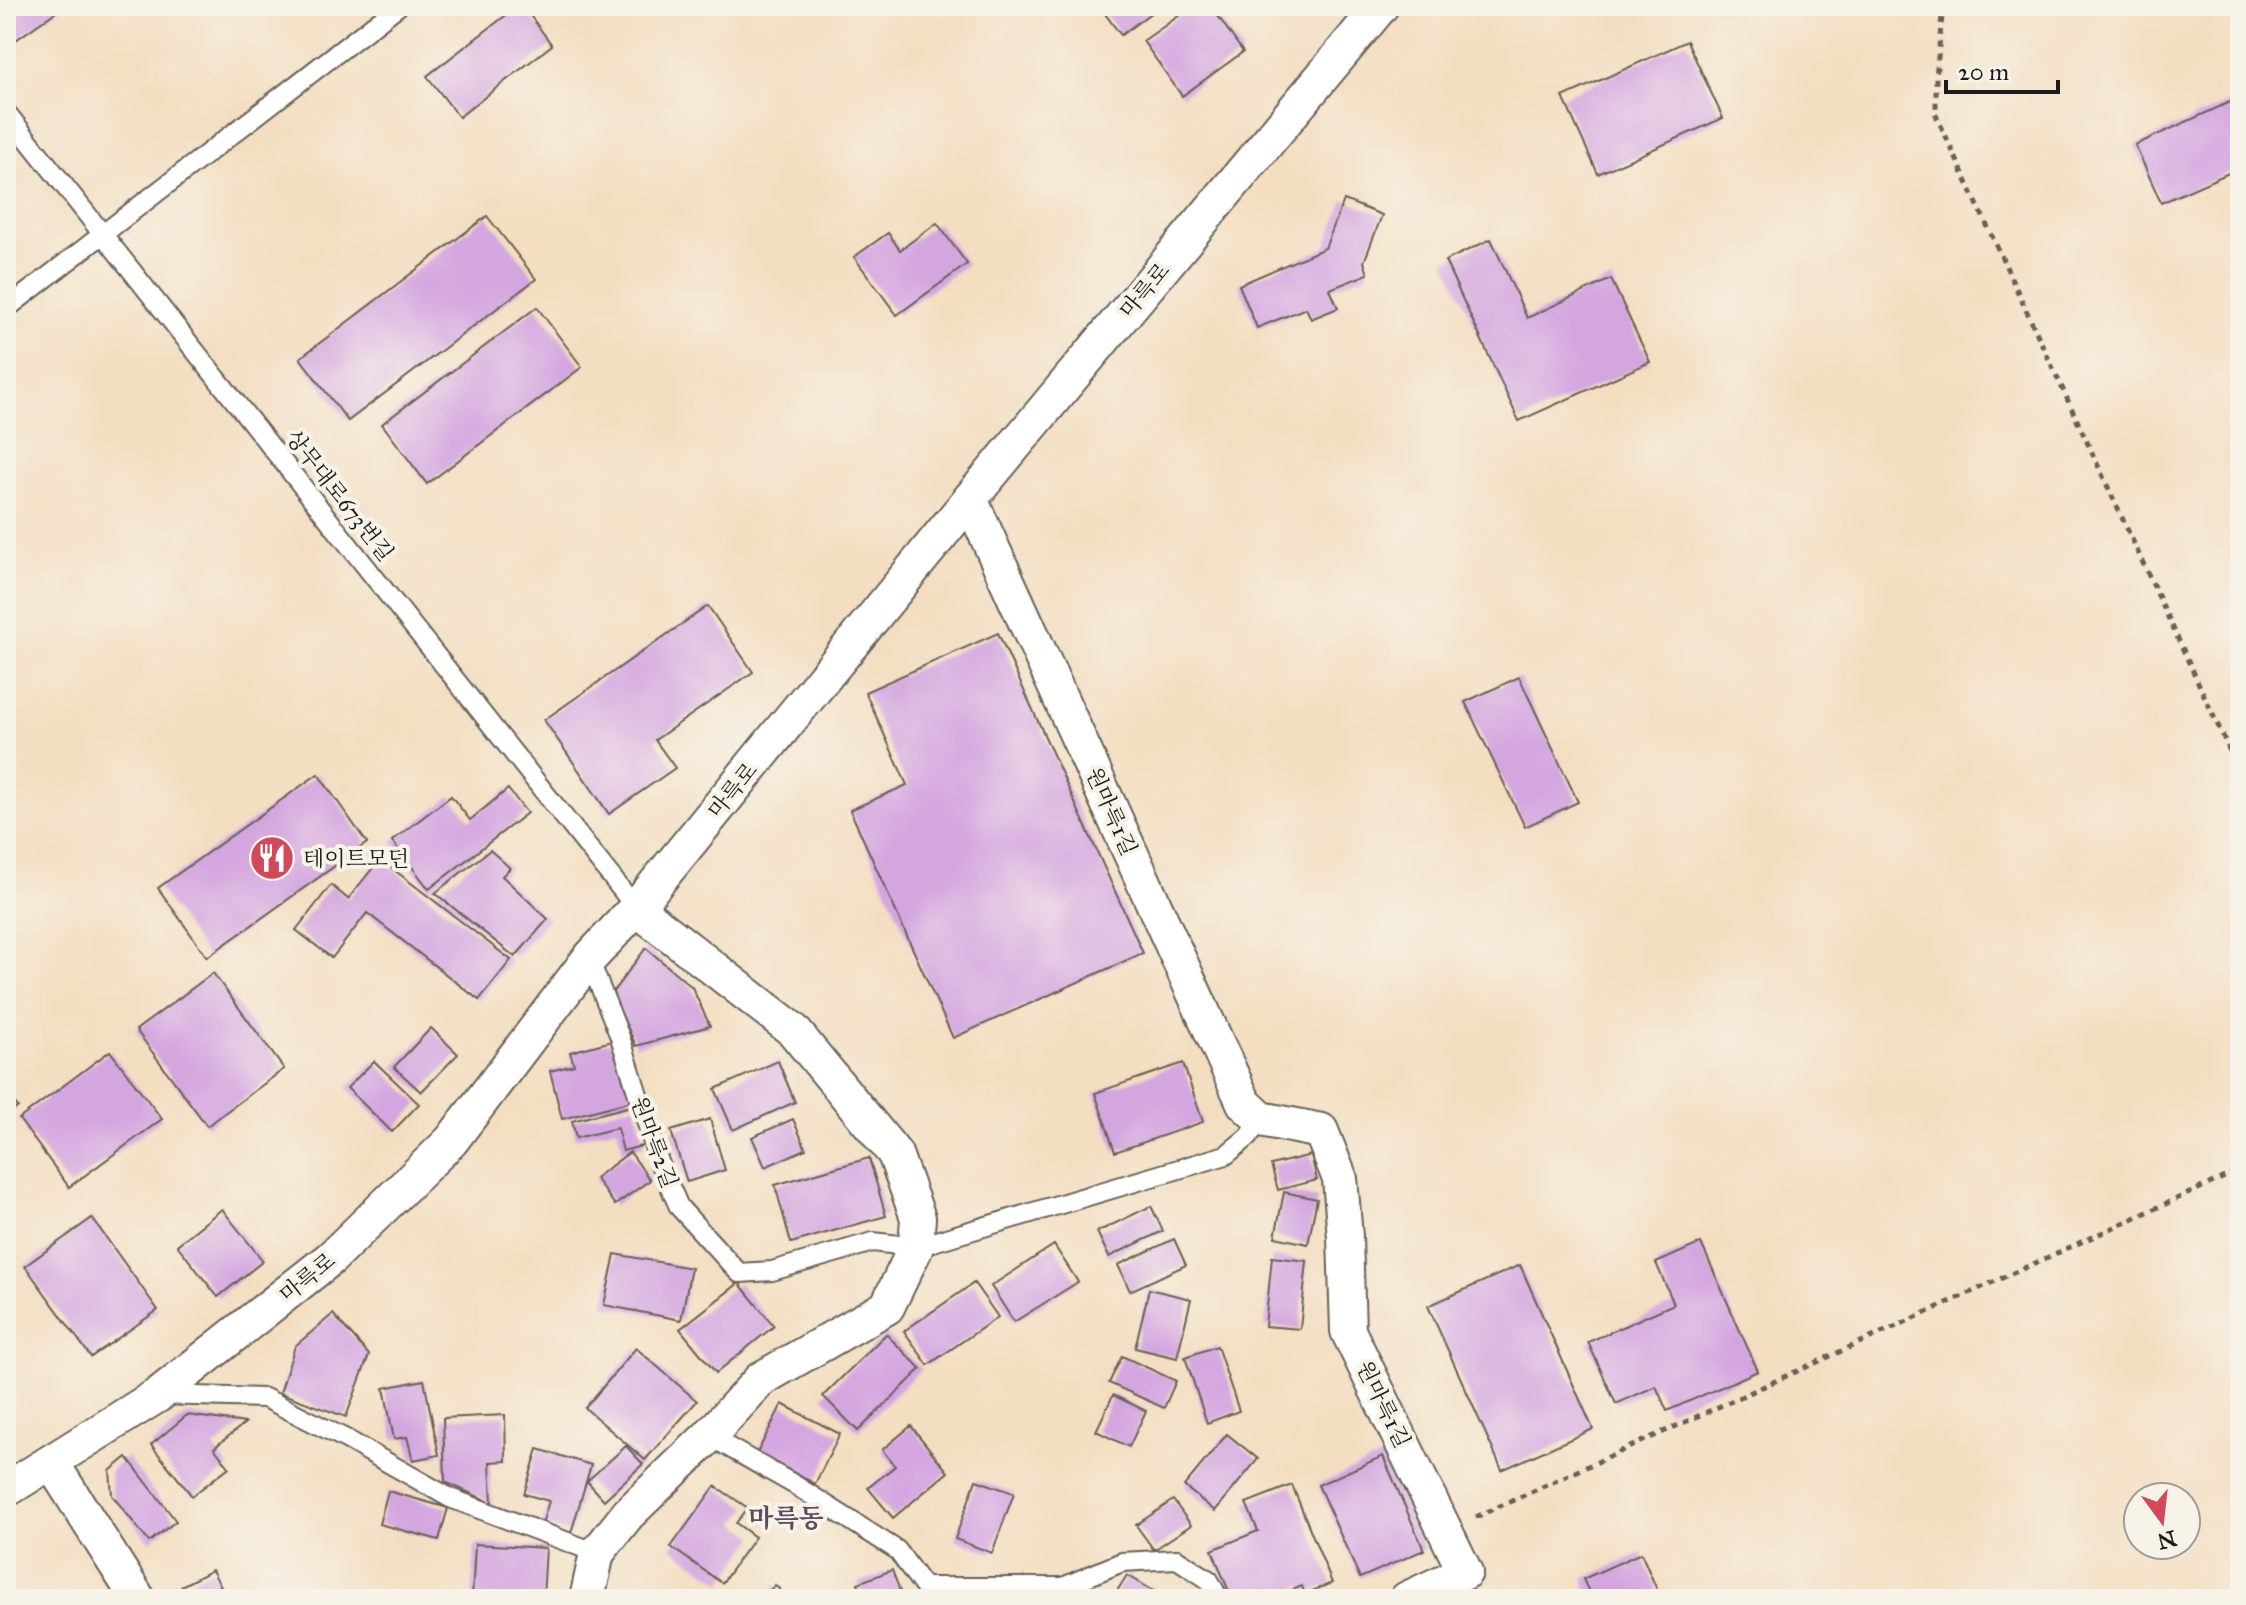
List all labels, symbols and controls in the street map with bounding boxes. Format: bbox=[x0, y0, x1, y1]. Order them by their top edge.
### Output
scale bar bbox=[1946, 44, 2058, 94]
text: 20 m bbox=[1958, 57, 2009, 87]
street label: 마륵로 bbox=[1114, 257, 1175, 323]
street label: 상무대로673번길 bbox=[280, 424, 399, 566]
street label: 마륵로 bbox=[702, 757, 763, 824]
street label: 원마륵1길 bbox=[1080, 763, 1143, 859]
restaurant icon: 테이트모던 bbox=[248, 834, 296, 882]
place label: 테이트모던 bbox=[303, 845, 409, 872]
street label: 원마륵2길 bbox=[625, 1093, 684, 1192]
street label: 마륵로 bbox=[274, 1247, 341, 1308]
street label: 원마륵1길 bbox=[1351, 1356, 1416, 1452]
north arrow bbox=[2122, 1481, 2202, 1561]
district label: 마륵동 bbox=[748, 1502, 824, 1534]
text: N bbox=[2154, 1524, 2180, 1555]

